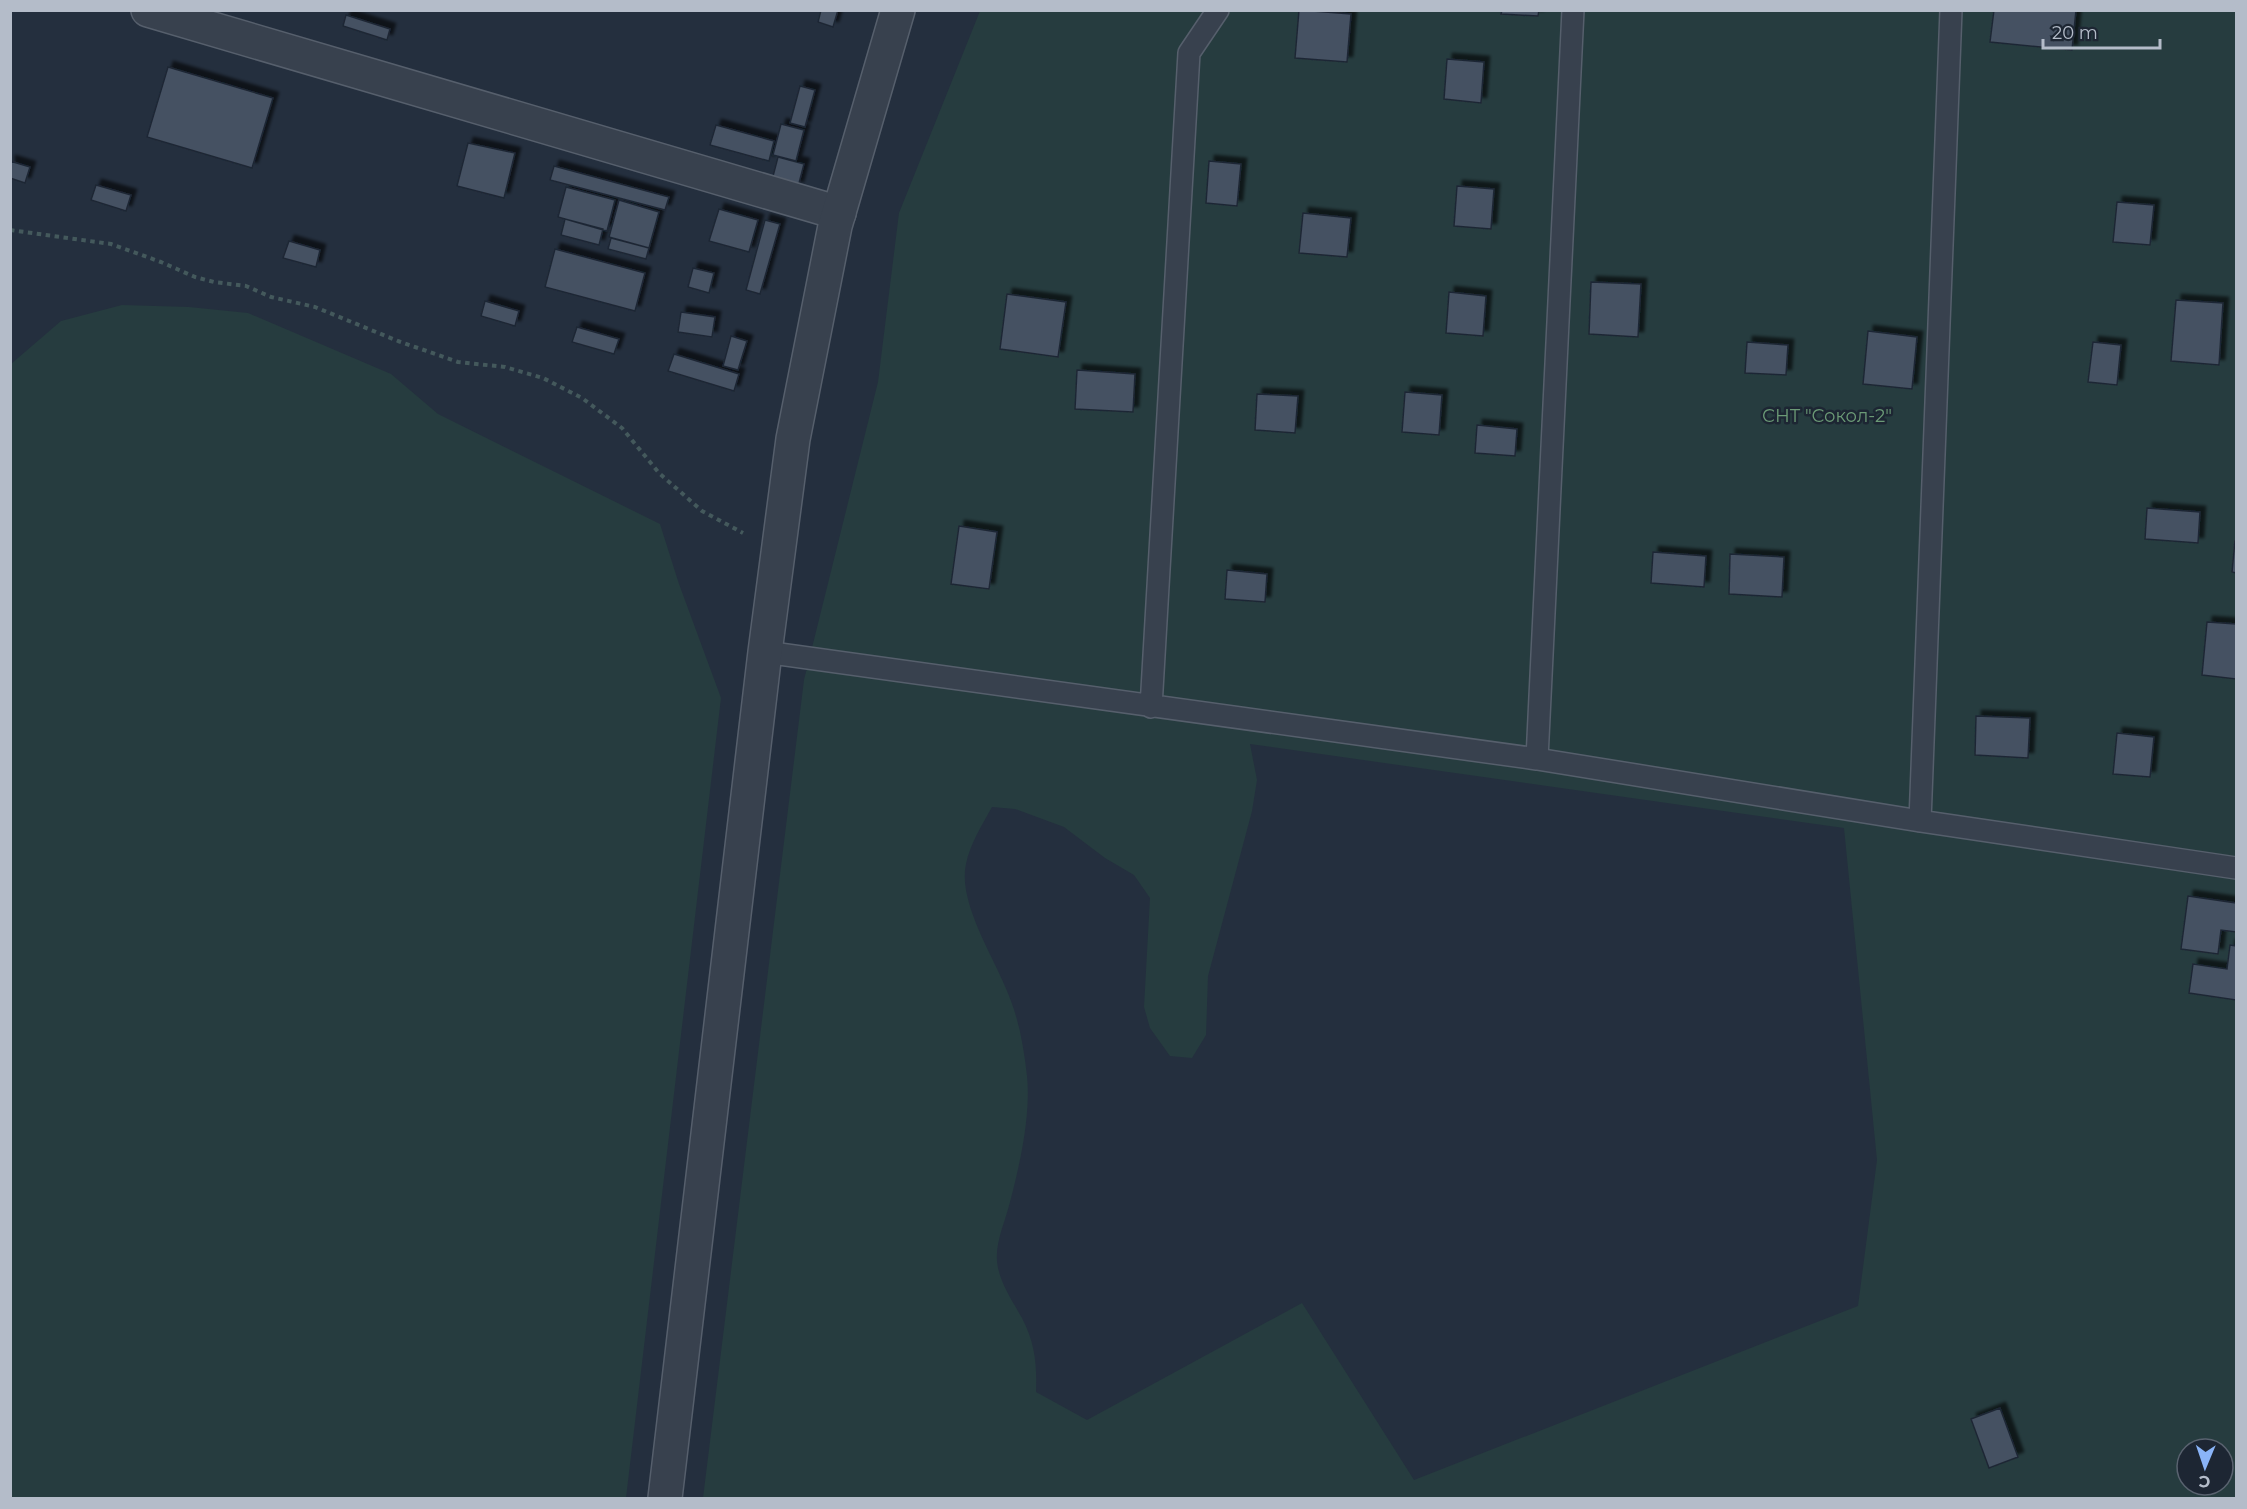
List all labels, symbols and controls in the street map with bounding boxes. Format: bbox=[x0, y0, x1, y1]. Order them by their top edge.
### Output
scale bar bbox=[2043, 12, 2160, 50]
text: 20 m bbox=[2052, 22, 2098, 44]
park label: СНТ "Сокол-2" bbox=[1762, 405, 1892, 427]
north arrow bbox=[2175, 1437, 2235, 1497]
text: С bbox=[2198, 1472, 2211, 1491]

